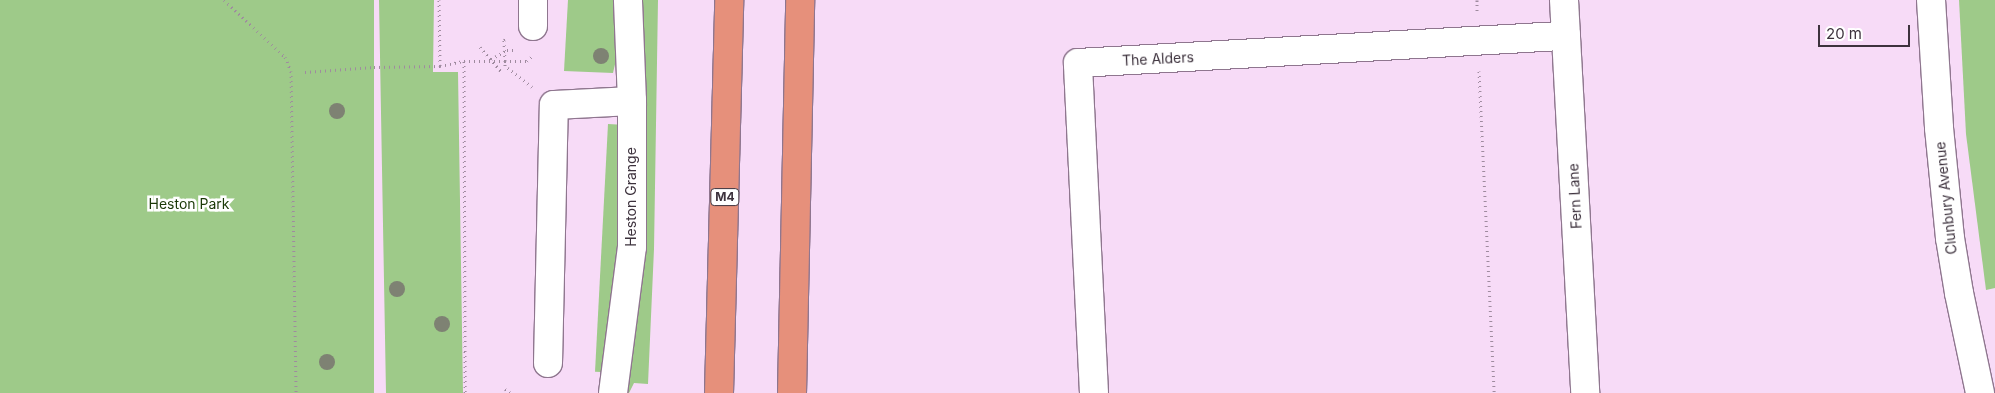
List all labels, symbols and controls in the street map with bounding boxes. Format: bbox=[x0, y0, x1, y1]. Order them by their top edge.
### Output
scale bar bbox=[1820, 15, 1912, 47]
text: 20 m bbox=[1826, 24, 1862, 43]
street label: The Alders bbox=[1122, 49, 1194, 69]
street label: Clunbury Avenue bbox=[1932, 141, 1960, 255]
street label: Heston Grange bbox=[623, 147, 639, 247]
street label: Fern Lane bbox=[1565, 163, 1585, 229]
road number: M4 bbox=[710, 188, 740, 206]
park label: Heston Park bbox=[149, 196, 229, 212]

